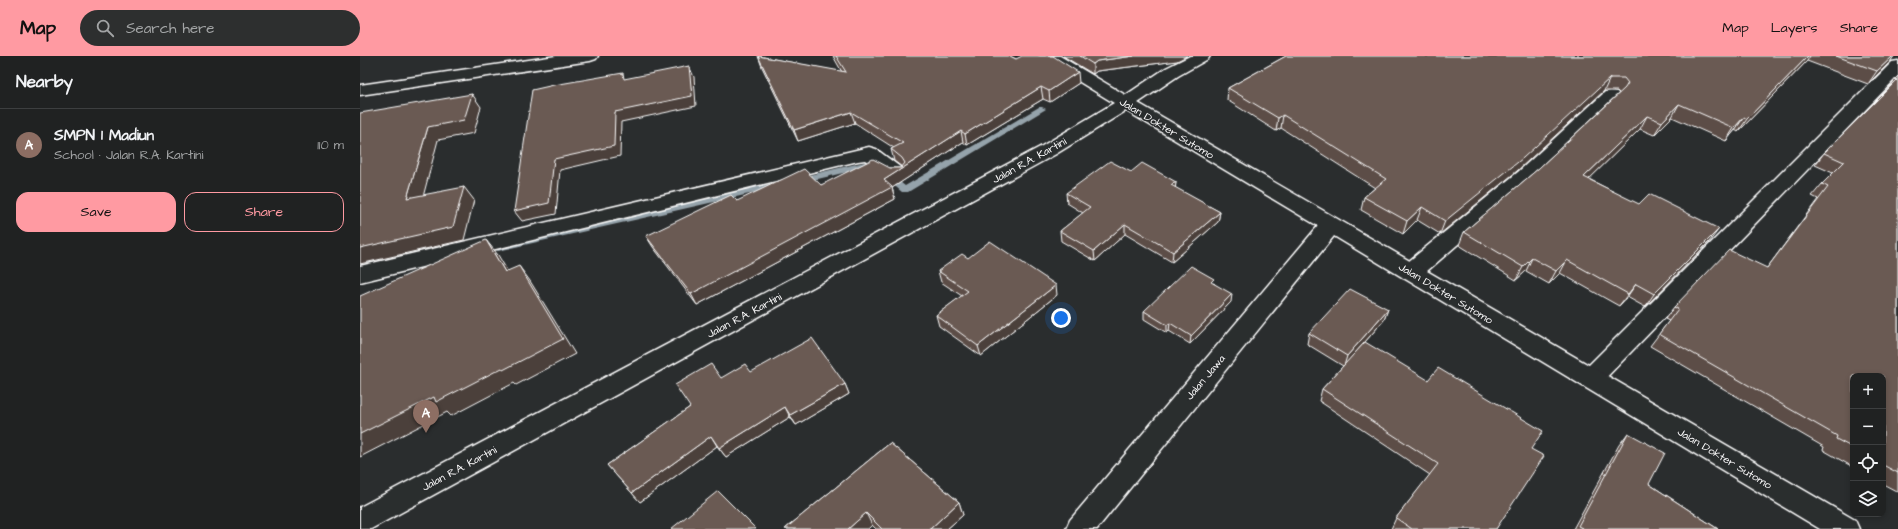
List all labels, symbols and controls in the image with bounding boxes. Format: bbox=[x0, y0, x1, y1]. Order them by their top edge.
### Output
search box bbox=[80, 10, 360, 46]
text: Map bbox=[20, 15, 56, 42]
icon: search bbox=[94, 17, 116, 39]
text: Search here bbox=[126, 18, 215, 39]
text: Map bbox=[1722, 18, 1749, 38]
text: Layers bbox=[1771, 18, 1818, 38]
text: Share bbox=[1840, 18, 1878, 38]
text: Nearby bbox=[16, 70, 73, 94]
street label: Jalan Dokter Sutomo bbox=[1117, 94, 1217, 163]
text: SMPN 1 Madiun bbox=[54, 125, 154, 146]
street label: Jalan R.A. Kartini bbox=[989, 134, 1069, 187]
text: A bbox=[25, 136, 33, 154]
text: 110 m bbox=[317, 136, 344, 154]
text: School · Jalan R.A. Kartini bbox=[54, 146, 204, 164]
button: Save bbox=[16, 192, 176, 232]
button: Share bbox=[184, 192, 344, 232]
street label: Jalan Dokter Sutomo bbox=[1396, 259, 1496, 328]
street label: Jalan R.A. Kartini bbox=[704, 289, 785, 341]
your location bbox=[1051, 308, 1071, 328]
street label: Jalan Jawa bbox=[1182, 351, 1229, 403]
map controls bbox=[1850, 373, 1886, 517]
button: + bbox=[1850, 373, 1886, 409]
pin: A bbox=[413, 400, 439, 433]
button: − bbox=[1850, 409, 1886, 445]
street label: Jalan Dokter Sutomo bbox=[1675, 424, 1775, 493]
street label: Jalan R.A. Kartini bbox=[419, 442, 500, 494]
button: locate bbox=[1850, 445, 1886, 481]
button: layers bbox=[1850, 481, 1886, 517]

